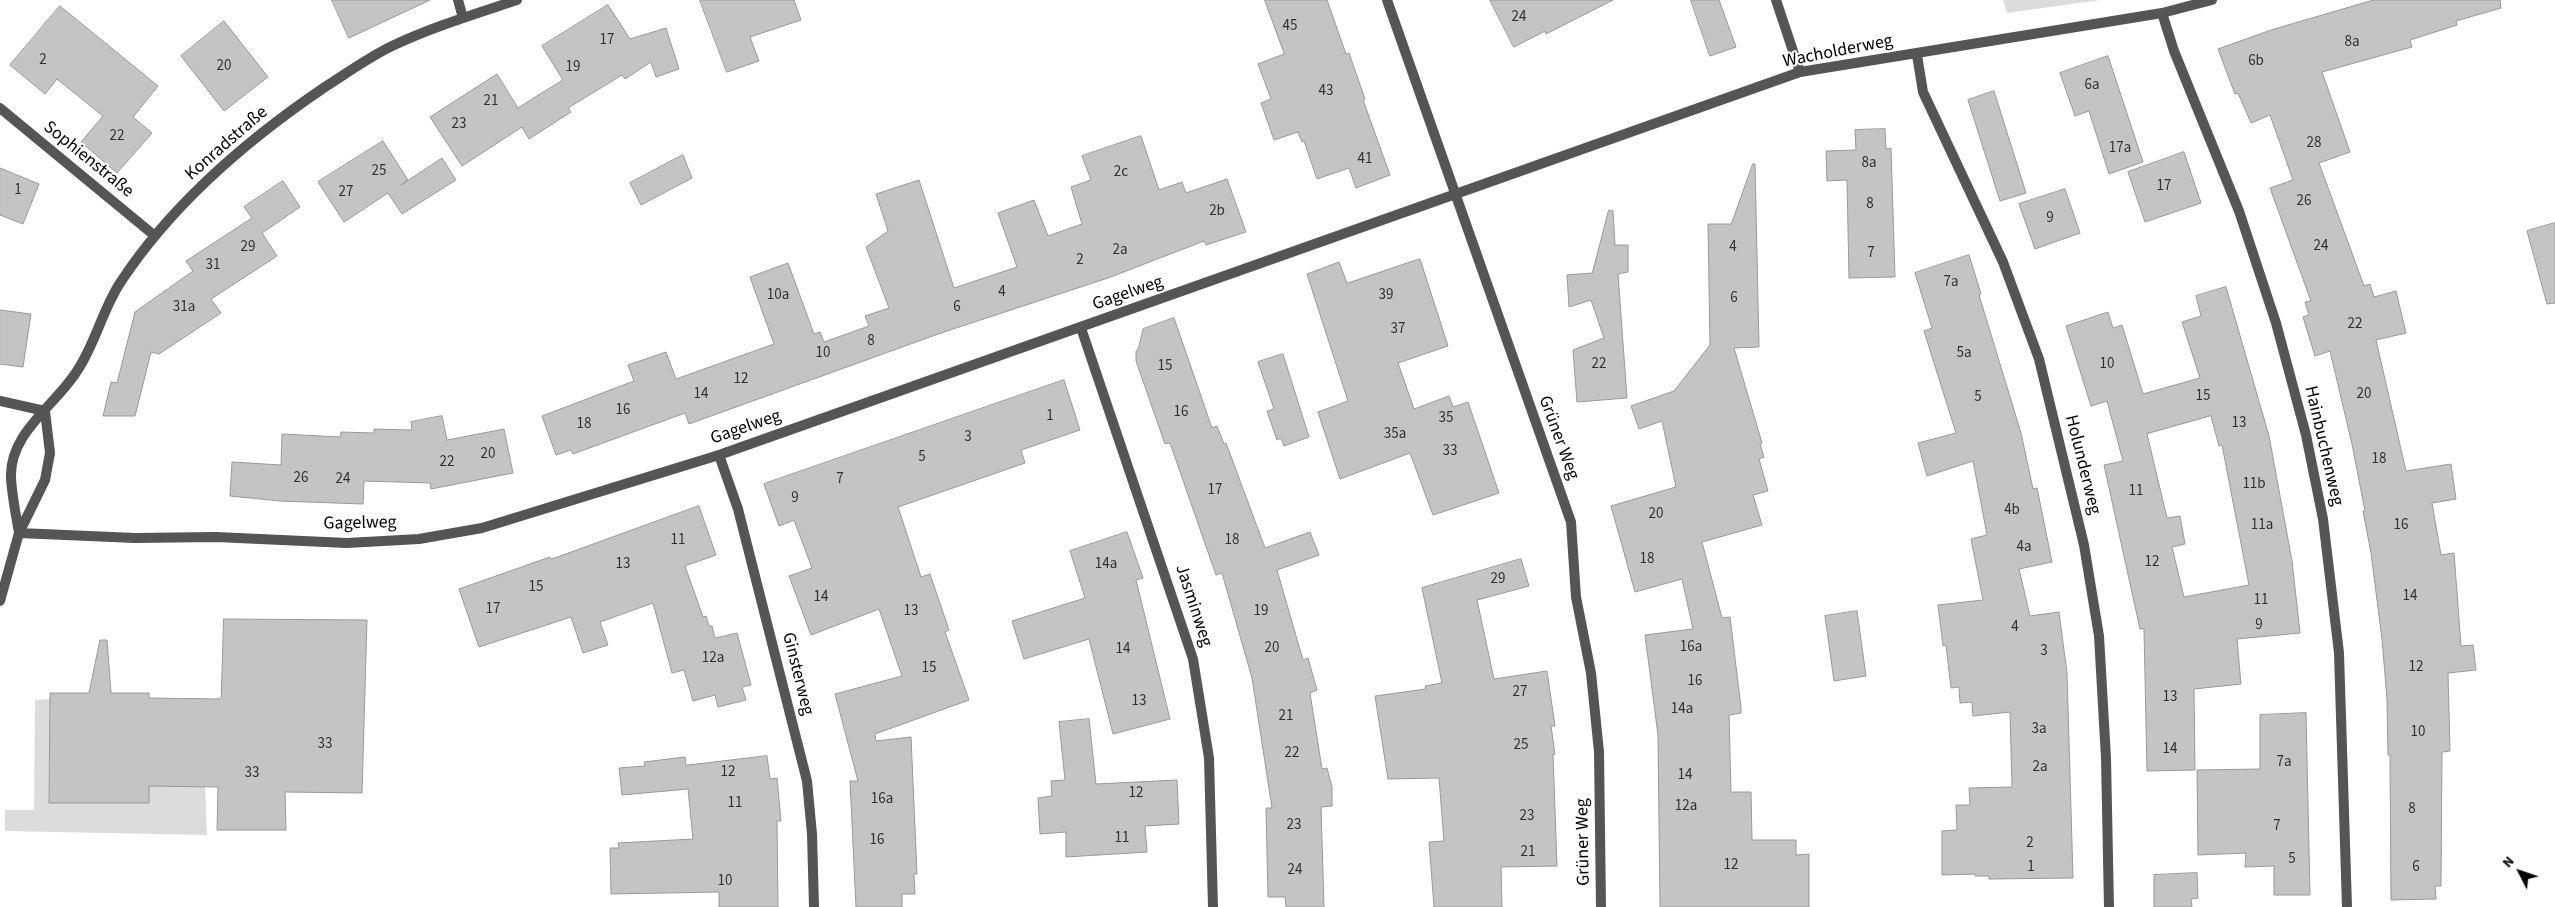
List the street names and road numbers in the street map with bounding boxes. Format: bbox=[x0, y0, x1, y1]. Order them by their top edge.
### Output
street label: Wacholderweg bbox=[1781, 31, 1895, 73]
street label: Konradstraße bbox=[181, 102, 273, 186]
street label: Sophienstraße bbox=[39, 117, 137, 203]
street label: Gagelweg bbox=[1090, 272, 1166, 316]
street label: Hainbuchenweg bbox=[2299, 384, 2347, 508]
street label: Grüner Weg bbox=[1533, 393, 1583, 483]
street label: Gagelweg bbox=[708, 406, 784, 450]
street label: Holunderweg bbox=[2059, 413, 2105, 517]
street label: Gagelweg bbox=[323, 513, 397, 535]
street label: Jasminweg bbox=[1170, 562, 1216, 650]
street label: Ginsterweg bbox=[776, 630, 818, 718]
street label: Grüner Weg bbox=[1572, 798, 1596, 886]

